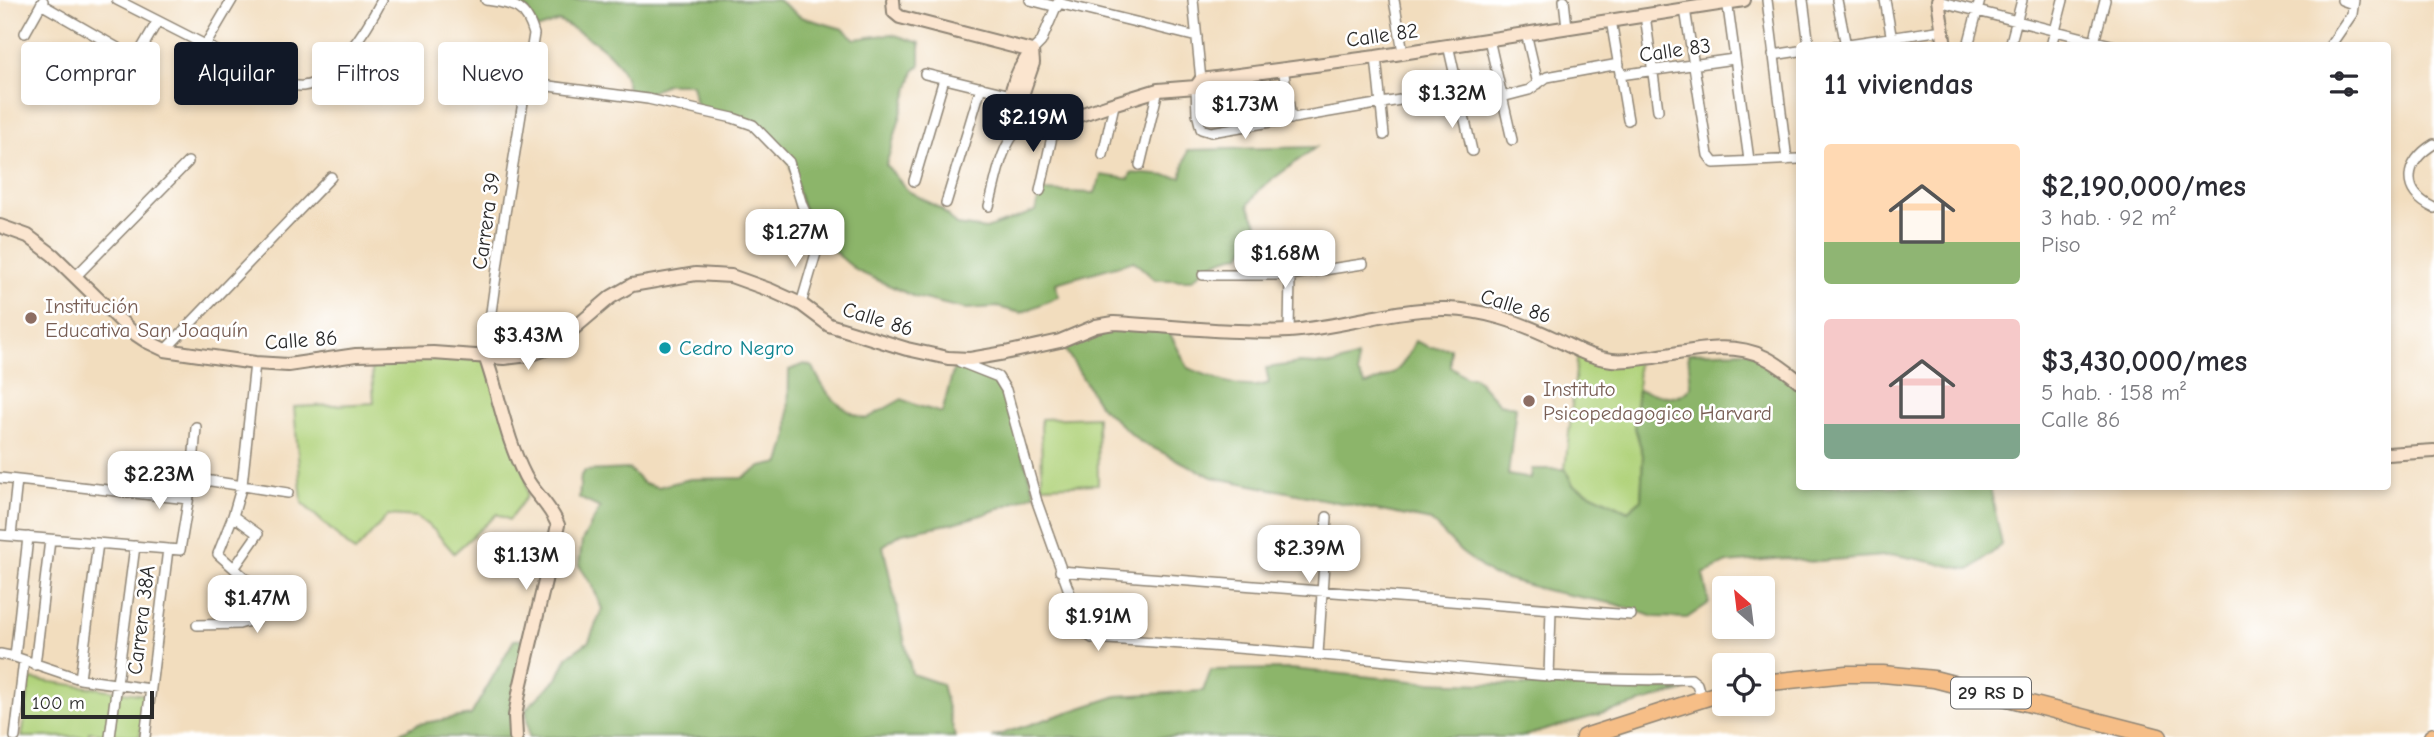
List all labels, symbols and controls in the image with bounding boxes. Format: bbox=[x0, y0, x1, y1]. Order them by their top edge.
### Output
street label: Calle 82 bbox=[1345, 18, 1419, 52]
street label: Calle 83 bbox=[1638, 33, 1712, 67]
chip: Comprar bbox=[21, 42, 160, 105]
chip: Alquilar bbox=[174, 42, 298, 105]
chip: Filtros bbox=[312, 42, 424, 105]
chip: Nuevo bbox=[438, 42, 548, 105]
icon: filters bbox=[2325, 65, 2363, 103]
text: 11 viviendas bbox=[1824, 67, 1973, 102]
pin: $1.32M bbox=[1395, 71, 1509, 130]
text: $1.32M bbox=[1418, 79, 1486, 106]
pin: $1.73M bbox=[1188, 82, 1302, 141]
text: $1.73M bbox=[1211, 90, 1279, 117]
pin: $2.19M bbox=[976, 94, 1090, 154]
text: $2.19M bbox=[998, 103, 1068, 130]
text: $2,190,000/mes bbox=[2041, 169, 2246, 204]
street label: Carrera 39 bbox=[467, 171, 505, 271]
icon: home bbox=[1880, 172, 1964, 256]
text: 3 hab. · 92 m² bbox=[2041, 204, 2176, 231]
pin: $1.27M bbox=[738, 210, 852, 269]
text: $1.27M bbox=[761, 218, 829, 245]
pin: $1.68M bbox=[1228, 230, 1342, 290]
text: Piso bbox=[2041, 231, 2081, 258]
text: $1.68M bbox=[1250, 239, 1320, 266]
street label: Calle 86 bbox=[1478, 284, 1554, 328]
place label: Institución Educativa San Joaquín bbox=[45, 294, 248, 342]
street label: Calle 86 bbox=[840, 297, 916, 341]
marker: Institución Educativa San Joaquín bbox=[23, 310, 39, 326]
pin: $3.43M bbox=[471, 312, 585, 372]
text: $3.43M bbox=[493, 321, 563, 348]
street label: Calle 86 bbox=[264, 325, 338, 355]
place label: Cedro Negro bbox=[679, 336, 794, 360]
marker: Cedro Negro bbox=[657, 340, 673, 356]
text: $3,430,000/mes bbox=[2041, 344, 2247, 379]
icon: home bbox=[1880, 347, 1964, 431]
place label: Instituto Psicopedagogico Harvard bbox=[1543, 377, 1772, 425]
text: 5 hab. · 158 m² bbox=[2041, 379, 2186, 406]
marker: Instituto Psicopedagogico Harvard bbox=[1521, 393, 1537, 409]
text: Calle 86 bbox=[2041, 406, 2121, 433]
pin: $2.23M bbox=[102, 452, 216, 511]
text: $2.23M bbox=[124, 460, 194, 487]
pin: $2.39M bbox=[1252, 526, 1366, 585]
pin: $1.13M bbox=[469, 532, 583, 592]
text: $2.39M bbox=[1273, 534, 1345, 561]
text: $1.13M bbox=[493, 541, 559, 568]
street label: Carrera 38A bbox=[122, 564, 160, 676]
pin: $1.47M bbox=[200, 576, 314, 635]
north arrow bbox=[1712, 576, 1774, 639]
map controls bbox=[1712, 576, 1775, 716]
text: $1.47M bbox=[224, 584, 290, 611]
pin: $1.91M bbox=[1041, 594, 1155, 653]
text: $1.91M bbox=[1065, 602, 1131, 629]
button: locate bbox=[1712, 653, 1775, 716]
road number: 29 RS D bbox=[1951, 678, 2031, 708]
scale bar bbox=[21, 688, 154, 720]
text: 100 m bbox=[32, 692, 85, 714]

